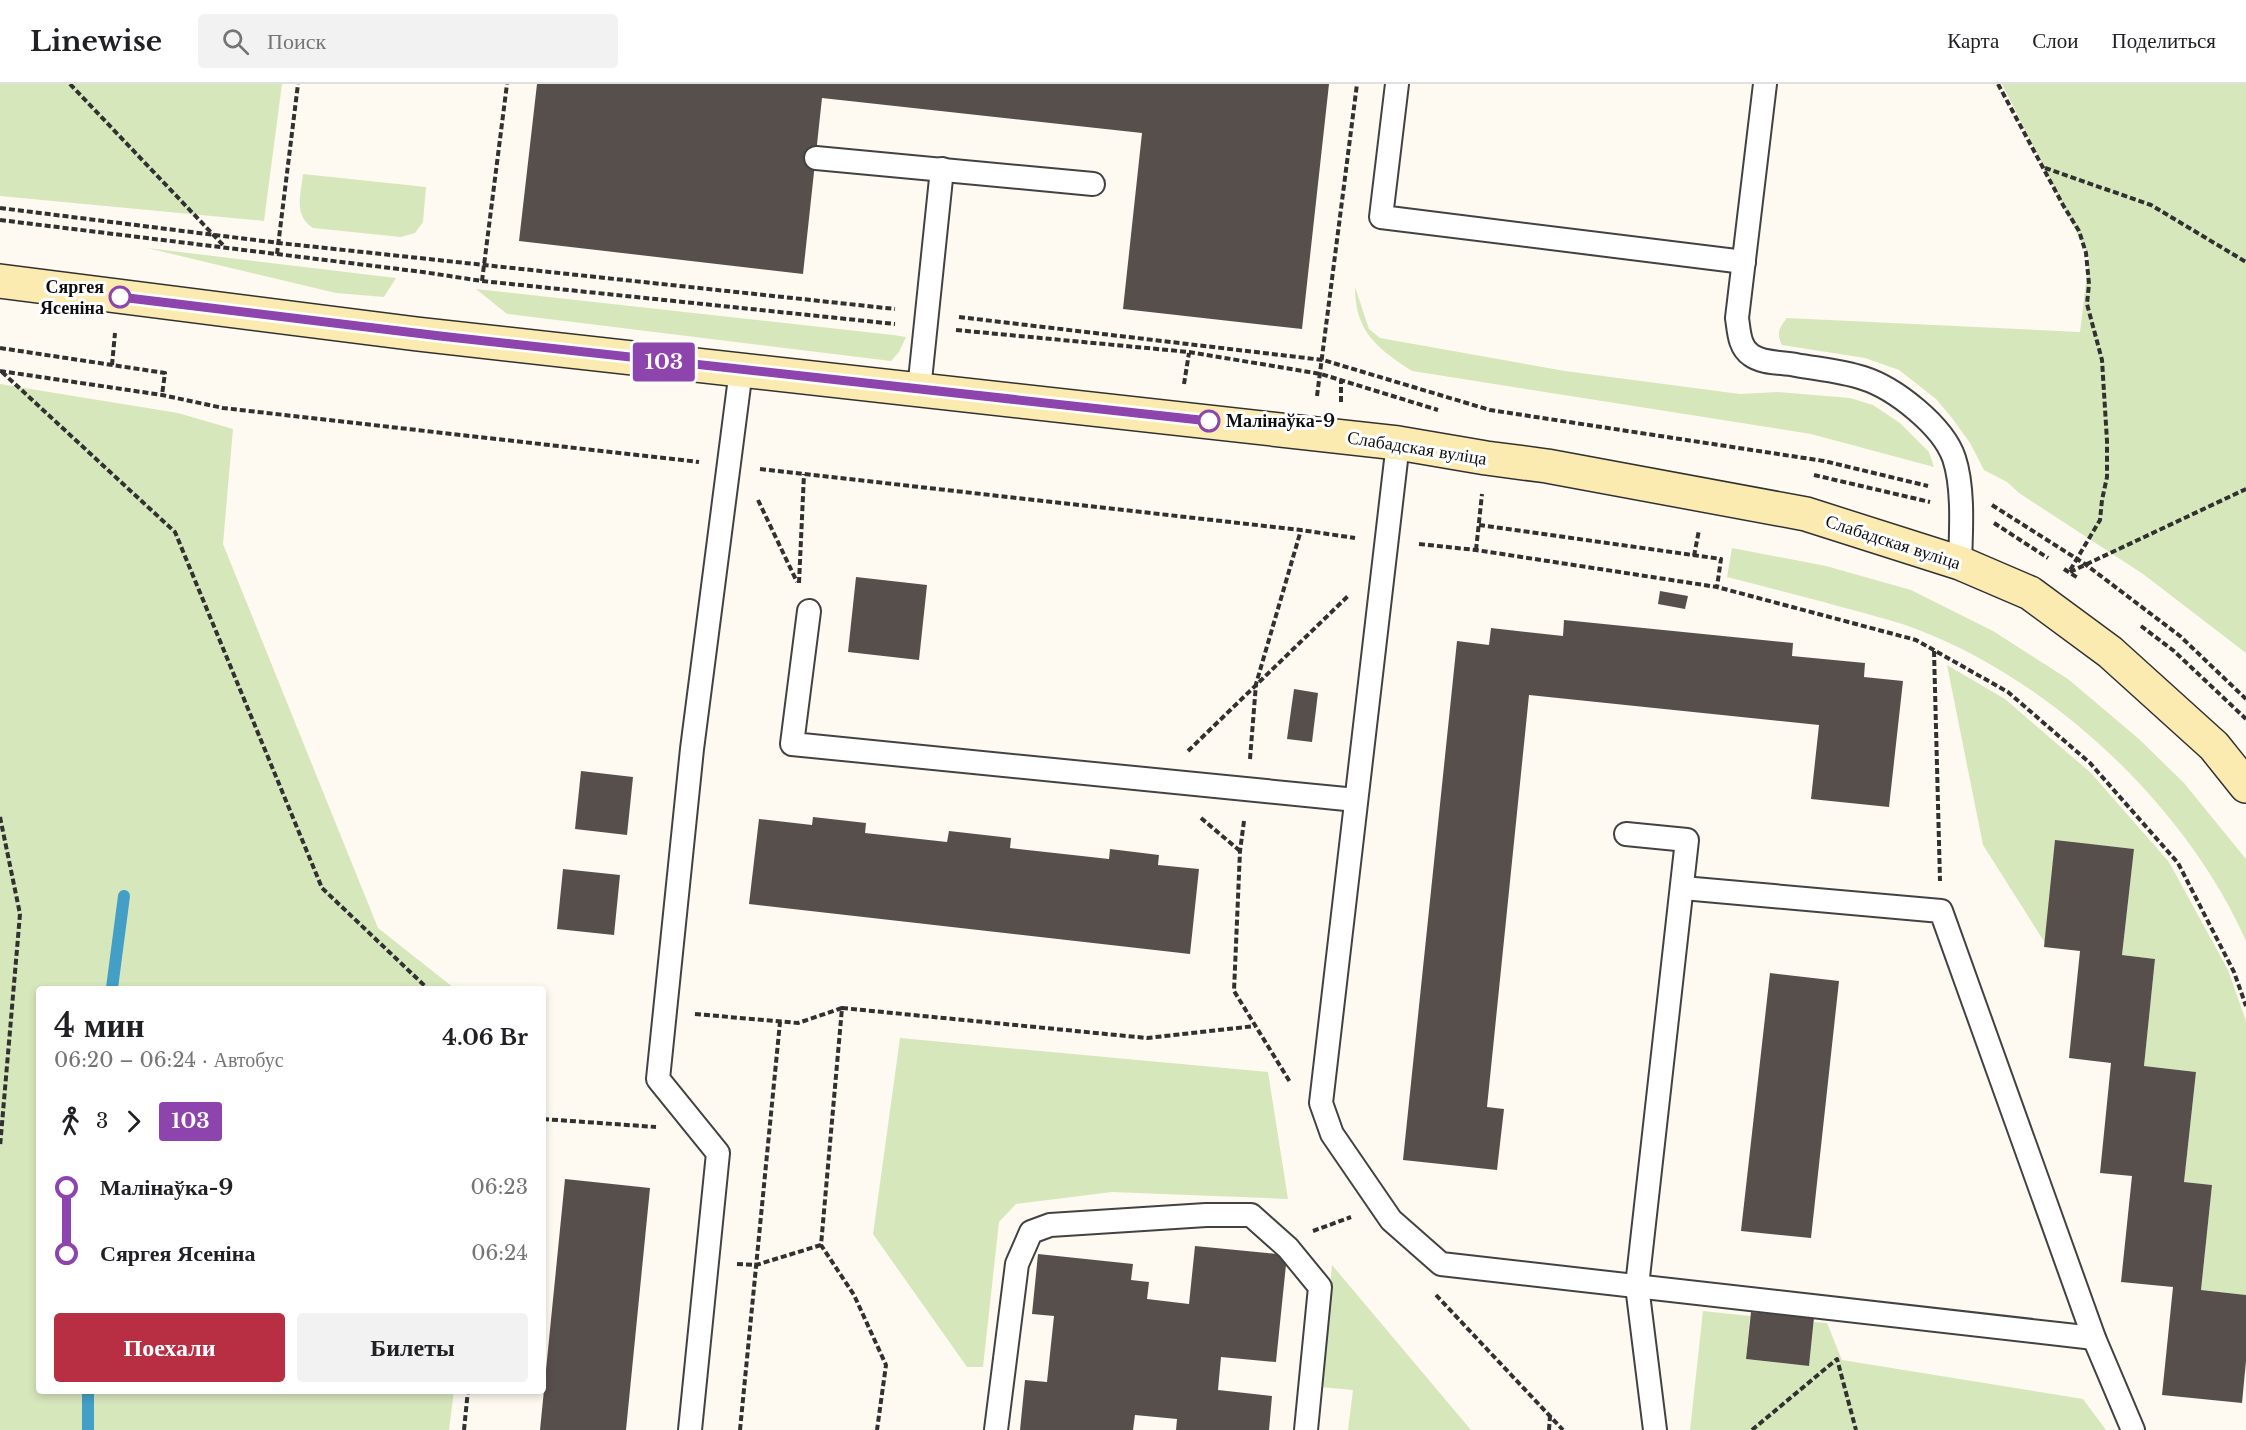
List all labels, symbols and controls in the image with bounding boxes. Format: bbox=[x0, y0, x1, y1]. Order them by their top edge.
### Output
search box bbox=[198, 14, 618, 68]
text: Linewise bbox=[30, 24, 162, 59]
icon: search bbox=[219, 25, 252, 58]
text: Поиск bbox=[267, 28, 326, 55]
text: Карта bbox=[1947, 28, 1999, 54]
text: Слои bbox=[2032, 28, 2078, 54]
text: Поделиться bbox=[2111, 28, 2216, 54]
place label: Сяргея Ясеніна bbox=[40, 276, 104, 319]
marker: Сяргея Ясеніна bbox=[109, 286, 131, 308]
line badge: 103 bbox=[630, 342, 698, 382]
text: 103 bbox=[645, 349, 683, 375]
marker: Малінаўка-9 bbox=[1198, 410, 1220, 432]
place label: Малінаўка-9 bbox=[1226, 410, 1335, 432]
street label: Слабадская вуліца bbox=[1346, 426, 1488, 470]
street label: Слабадская вуліца bbox=[1823, 510, 1963, 574]
text: 4 мин bbox=[54, 1005, 145, 1046]
text: 4.06 Br bbox=[442, 1024, 528, 1051]
text: 06:20 – 06:24 · Автобус bbox=[54, 1048, 284, 1072]
icon: walk bbox=[54, 1105, 87, 1138]
icon: forward bbox=[117, 1105, 150, 1138]
text: 103 bbox=[171, 1108, 210, 1134]
text: 3 bbox=[96, 1109, 108, 1133]
text: Малінаўка-9 bbox=[100, 1174, 233, 1201]
text: 06:23 bbox=[471, 1175, 528, 1199]
text: Сяргея Ясеніна bbox=[100, 1240, 255, 1267]
text: 06:24 bbox=[471, 1241, 528, 1265]
button: Поехали bbox=[54, 1313, 285, 1382]
button: Билеты bbox=[297, 1313, 528, 1382]

